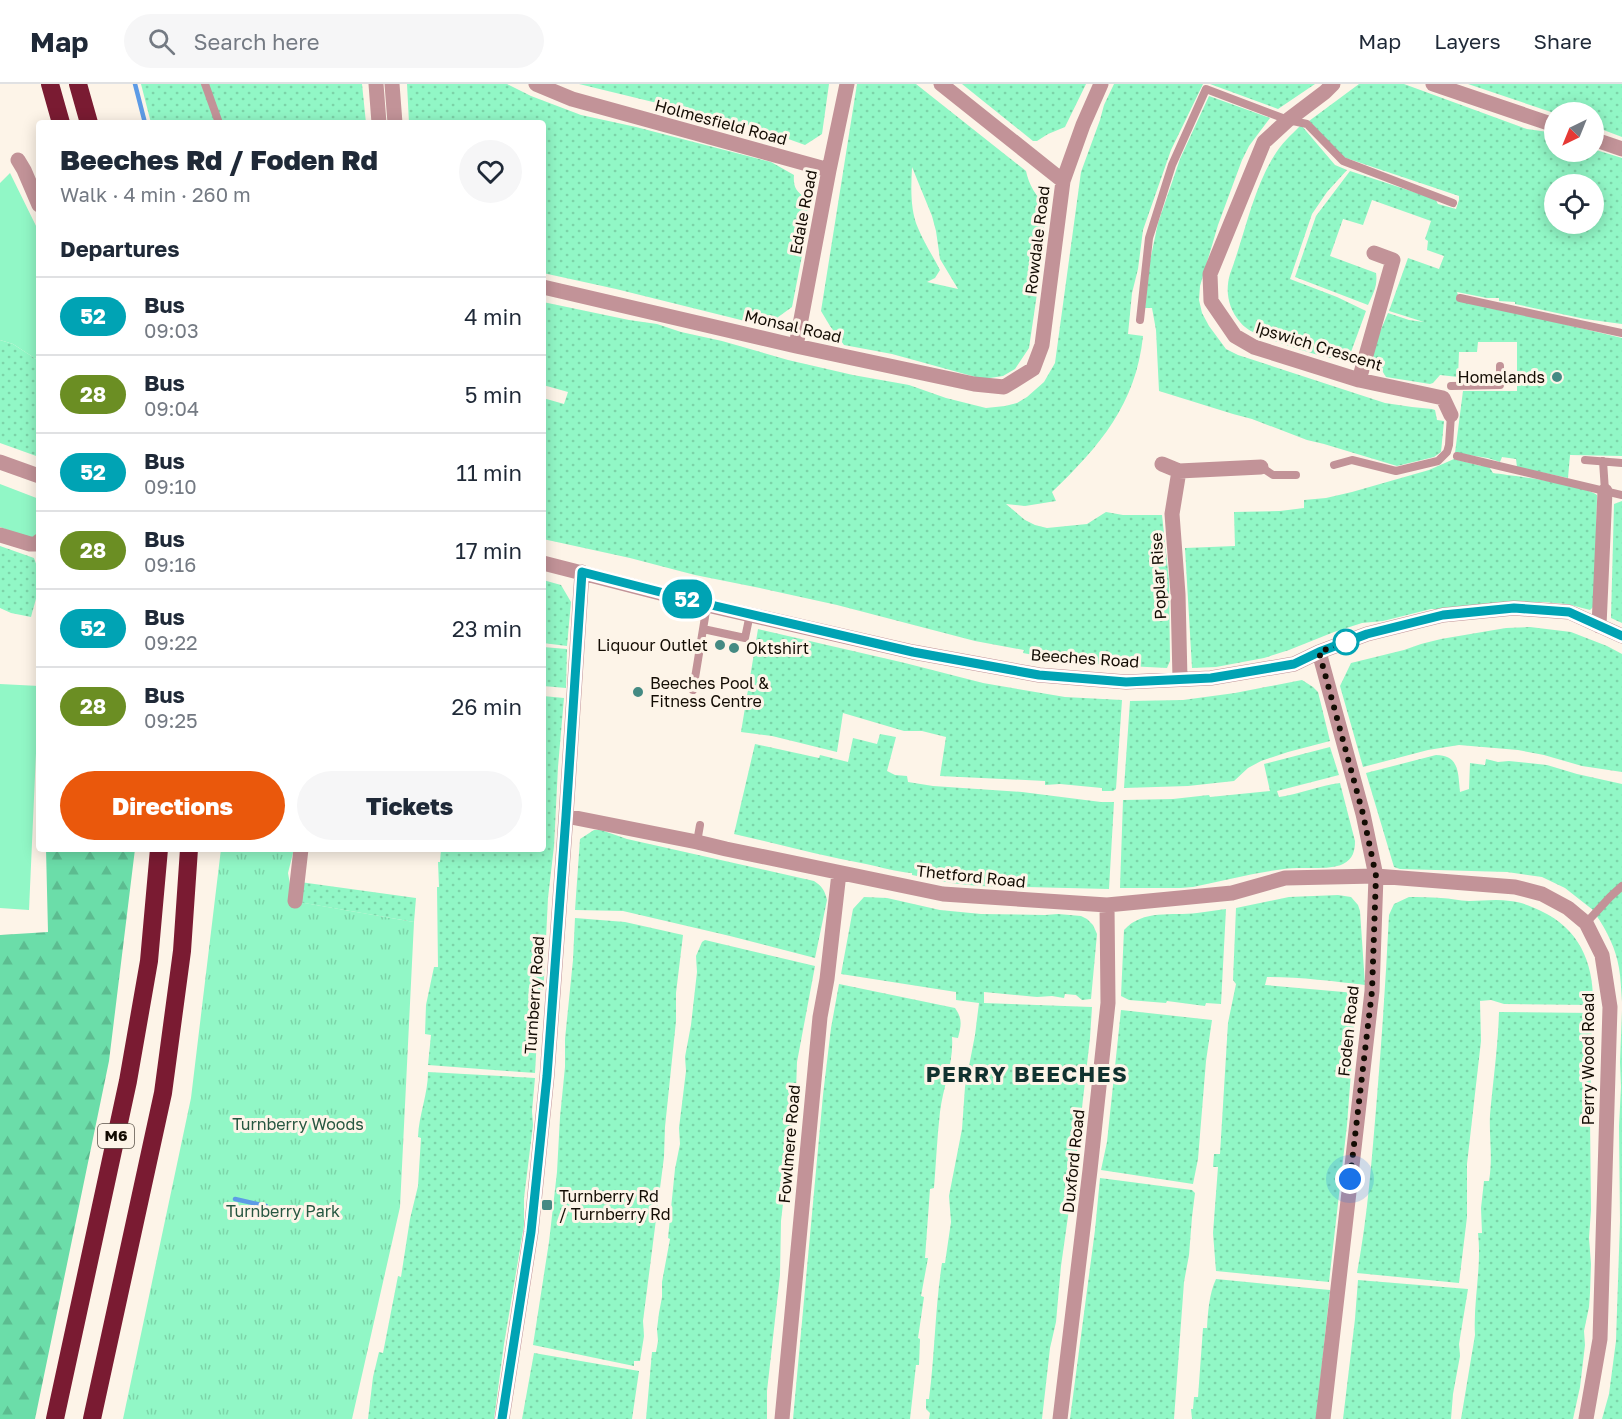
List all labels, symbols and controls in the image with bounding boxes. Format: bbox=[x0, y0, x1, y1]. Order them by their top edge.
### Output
search box bbox=[124, 14, 544, 68]
text: Map bbox=[30, 25, 88, 58]
icon: search bbox=[145, 25, 178, 58]
text: Search here bbox=[193, 28, 319, 55]
text: Map bbox=[1358, 28, 1401, 54]
text: Layers bbox=[1434, 28, 1501, 54]
text: Share bbox=[1534, 28, 1592, 54]
street label: Holmesfield Road bbox=[653, 95, 789, 149]
north arrow bbox=[1544, 102, 1604, 162]
map controls bbox=[1544, 102, 1604, 234]
button: heart bbox=[459, 140, 522, 203]
text: Beeches Rd / Foden Rd bbox=[60, 143, 378, 176]
street label: Edale Road bbox=[785, 168, 821, 256]
button: locate bbox=[1544, 174, 1604, 234]
text: Walk · 4 min · 260 m bbox=[60, 182, 251, 206]
street label: Rowdale Road bbox=[1020, 185, 1054, 295]
text: Departures bbox=[60, 235, 179, 262]
text: Bus bbox=[144, 291, 185, 318]
text: 52 bbox=[80, 303, 106, 329]
text: 4 min bbox=[464, 303, 522, 330]
street label: Monsal Road bbox=[742, 305, 844, 347]
street label: Ipswich Crescent bbox=[1253, 317, 1385, 375]
text: 09:03 bbox=[144, 318, 199, 342]
place label: Homelands bbox=[1457, 367, 1545, 387]
text: Bus bbox=[144, 369, 185, 396]
marker: Homelands bbox=[1550, 370, 1564, 384]
text: 28 bbox=[80, 381, 106, 407]
text: 5 min bbox=[465, 381, 522, 408]
text: 09:04 bbox=[144, 396, 199, 420]
text: Bus bbox=[144, 447, 185, 474]
text: 52 bbox=[80, 459, 106, 485]
text: 11 min bbox=[456, 459, 522, 486]
text: 09:10 bbox=[144, 474, 197, 498]
text: Bus bbox=[144, 525, 185, 552]
street label: Poplar Rise bbox=[1146, 532, 1170, 620]
text: 28 bbox=[80, 537, 106, 563]
text: 17 min bbox=[455, 537, 522, 564]
text: 09:16 bbox=[144, 552, 196, 576]
line badge: 52 bbox=[660, 580, 714, 618]
text: 52 bbox=[674, 586, 700, 612]
text: Bus bbox=[144, 603, 185, 630]
text: 52 bbox=[80, 615, 106, 641]
text: 23 min bbox=[452, 615, 522, 642]
unlabelled marker bbox=[1333, 629, 1359, 655]
text: 09:22 bbox=[144, 630, 198, 654]
place label: Liquour Outlet bbox=[597, 635, 708, 655]
marker: Liquour Outlet bbox=[713, 638, 727, 652]
place label: Oktshirt bbox=[746, 638, 809, 658]
marker: Oktshirt bbox=[727, 641, 741, 655]
street label: Beeches Road bbox=[1030, 644, 1140, 672]
place label: Beeches Pool & Fitness Centre bbox=[650, 673, 769, 711]
text: Bus bbox=[144, 681, 185, 708]
marker: Beeches Pool & Fitness Centre bbox=[631, 685, 645, 699]
text: 28 bbox=[80, 693, 106, 719]
text: 26 min bbox=[452, 693, 522, 720]
text: 09:25 bbox=[144, 708, 198, 732]
button: Directions bbox=[60, 771, 285, 840]
button: Tickets bbox=[297, 771, 522, 840]
street label: Thetford Road bbox=[915, 860, 1027, 892]
street label: Turnberry Road bbox=[520, 935, 548, 1055]
street label: Foden Road bbox=[1333, 985, 1363, 1077]
street label: Perry Wood Road bbox=[1578, 993, 1598, 1125]
district label: PERRY BEECHES bbox=[926, 1060, 1128, 1087]
street label: Fowlmere Road bbox=[774, 1084, 804, 1204]
street label: Duxford Road bbox=[1058, 1108, 1088, 1214]
park label: Turnberry Woods bbox=[232, 1114, 364, 1134]
road number: M6 bbox=[98, 1124, 134, 1148]
your location bbox=[1335, 1164, 1365, 1194]
place label: Turnberry Rd / Turnberry Rd bbox=[559, 1186, 671, 1224]
marker: Turnberry Rd / Turnberry Rd bbox=[540, 1198, 554, 1212]
park label: Turnberry Park bbox=[226, 1201, 340, 1221]

